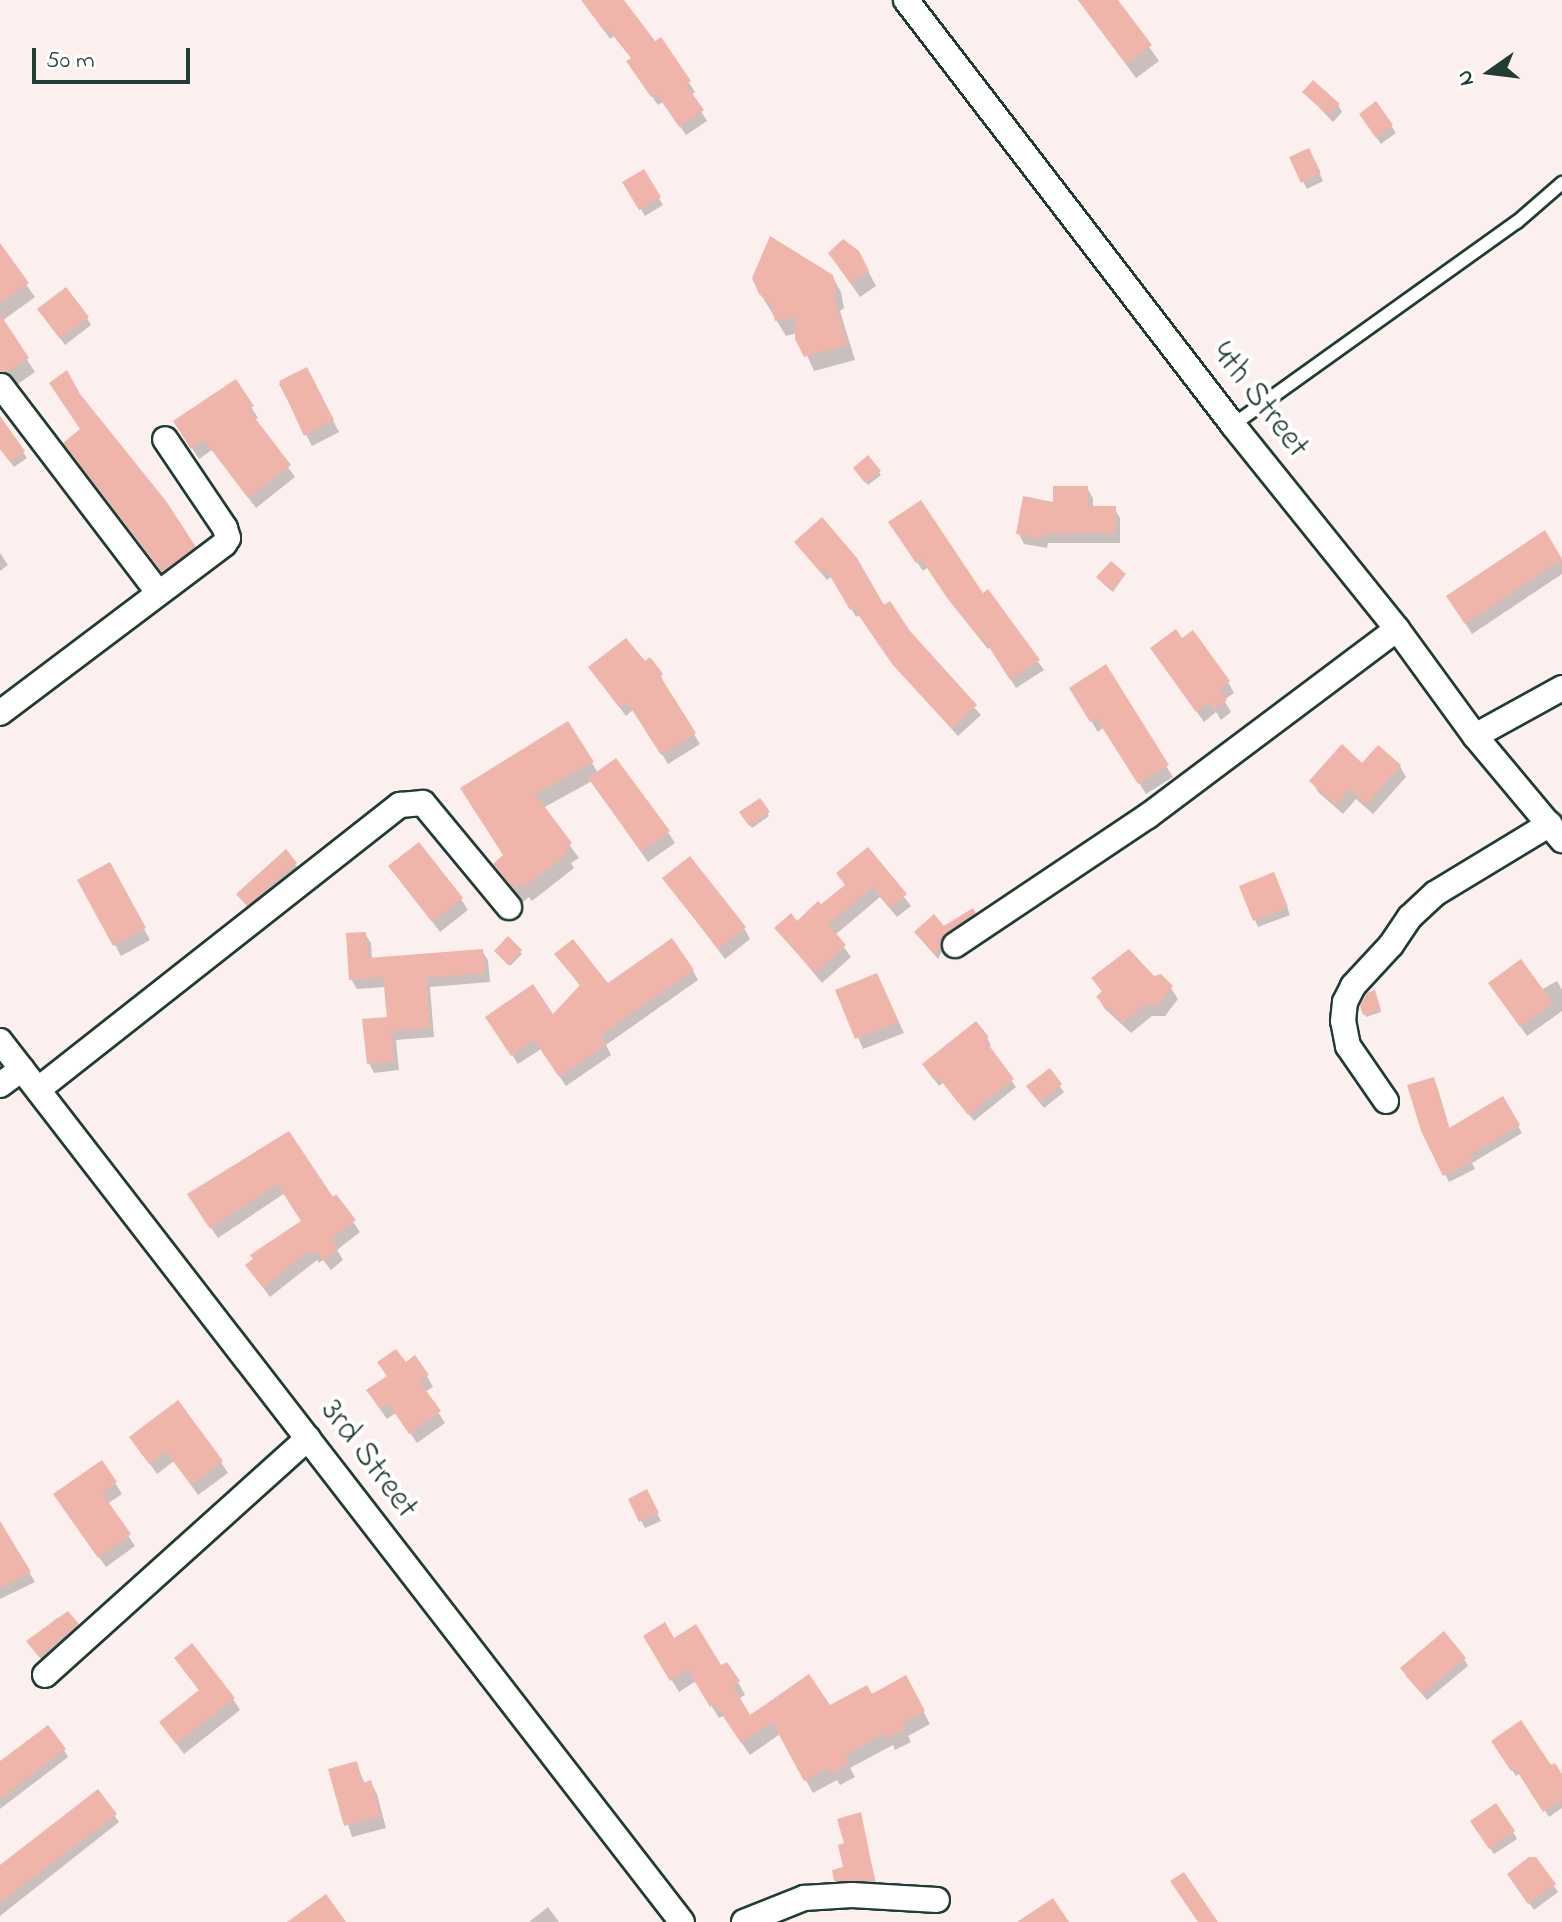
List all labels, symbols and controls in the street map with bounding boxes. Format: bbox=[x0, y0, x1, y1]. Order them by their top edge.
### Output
scale bar bbox=[36, 32, 194, 82]
north arrow bbox=[1450, 32, 1530, 112]
text: 50 m bbox=[46, 44, 95, 79]
text: N bbox=[1449, 67, 1484, 89]
street label: 4th Street bbox=[1201, 335, 1317, 467]
street label: 3rd Street bbox=[310, 1393, 426, 1527]

